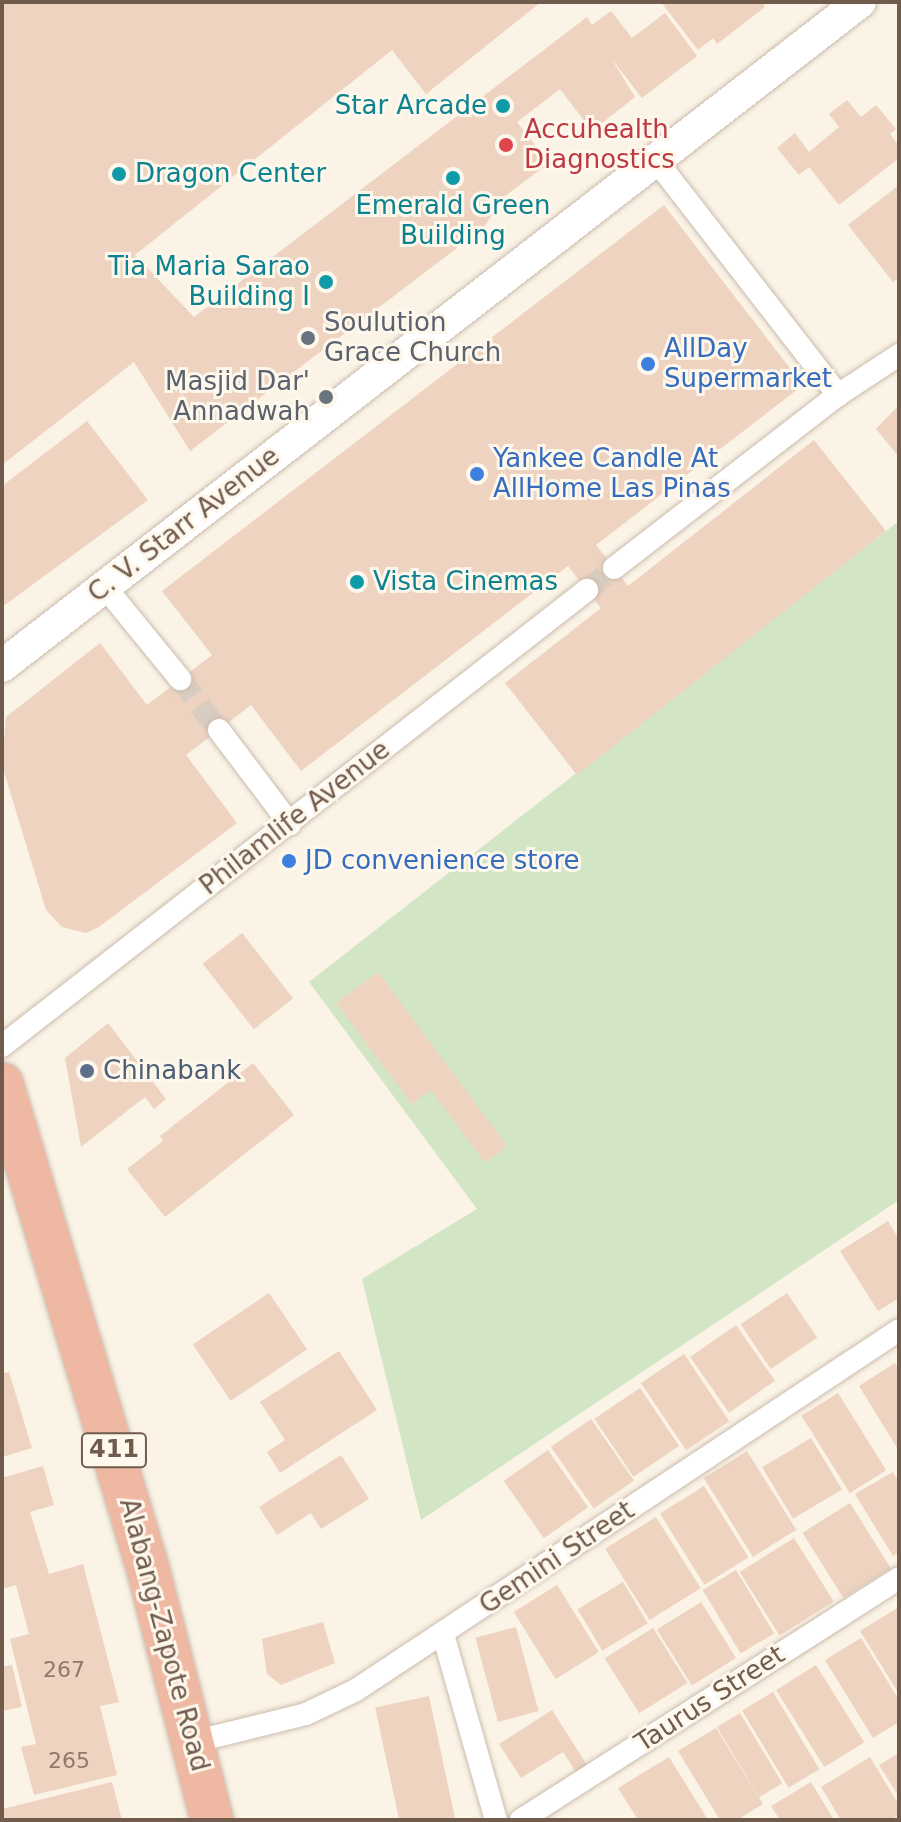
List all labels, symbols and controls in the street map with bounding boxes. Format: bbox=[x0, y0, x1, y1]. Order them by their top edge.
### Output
place label: Star Arcade bbox=[335, 90, 487, 122]
marker: Star Arcade bbox=[494, 97, 512, 115]
place label: Accuhealth Diagnostics bbox=[524, 114, 675, 176]
marker: Accuhealth Diagnostics bbox=[495, 134, 517, 156]
place label: Dragon Center bbox=[135, 158, 326, 190]
marker: Dragon Center bbox=[110, 165, 128, 183]
marker: Emerald Green Building bbox=[444, 169, 462, 187]
place label: Emerald Green Building bbox=[355, 190, 551, 252]
place label: Tia Maria Sarao Building I bbox=[108, 251, 310, 312]
marker: Tia Maria Sarao Building I bbox=[317, 273, 335, 291]
place label: Soulution Grace Church bbox=[324, 307, 501, 368]
marker: Soulution Grace Church bbox=[299, 329, 317, 347]
place label: AllDay Supermarket bbox=[664, 333, 832, 394]
marker: AllDay Supermarket bbox=[639, 355, 657, 373]
place label: Masjid Dar' Annadwah bbox=[165, 366, 310, 428]
marker: Masjid Dar' Annadwah bbox=[317, 388, 335, 406]
street label: C. V. Starr Avenue bbox=[82, 441, 286, 609]
place label: Yankee Candle At AllHome Las Pinas bbox=[493, 443, 731, 504]
marker: Yankee Candle At AllHome Las Pinas bbox=[468, 465, 486, 483]
place label: Vista Cinemas bbox=[373, 566, 558, 598]
marker: Vista Cinemas bbox=[348, 573, 366, 591]
street label: Philamlife Avenue bbox=[194, 734, 396, 902]
place label: JD convenience store bbox=[305, 845, 580, 877]
marker: JD convenience store bbox=[280, 852, 298, 870]
place label: Chinabank bbox=[103, 1055, 241, 1087]
marker: Chinabank bbox=[78, 1062, 96, 1080]
road number: 411 bbox=[80, 1430, 148, 1470]
street label: Alabang-Zapote Road bbox=[112, 1495, 216, 1775]
street label: Gemini Street bbox=[474, 1495, 640, 1621]
street label: Taurus Street bbox=[629, 1639, 791, 1759]
house number: 267 bbox=[43, 1657, 85, 1683]
house number: 265 bbox=[48, 1748, 90, 1774]

